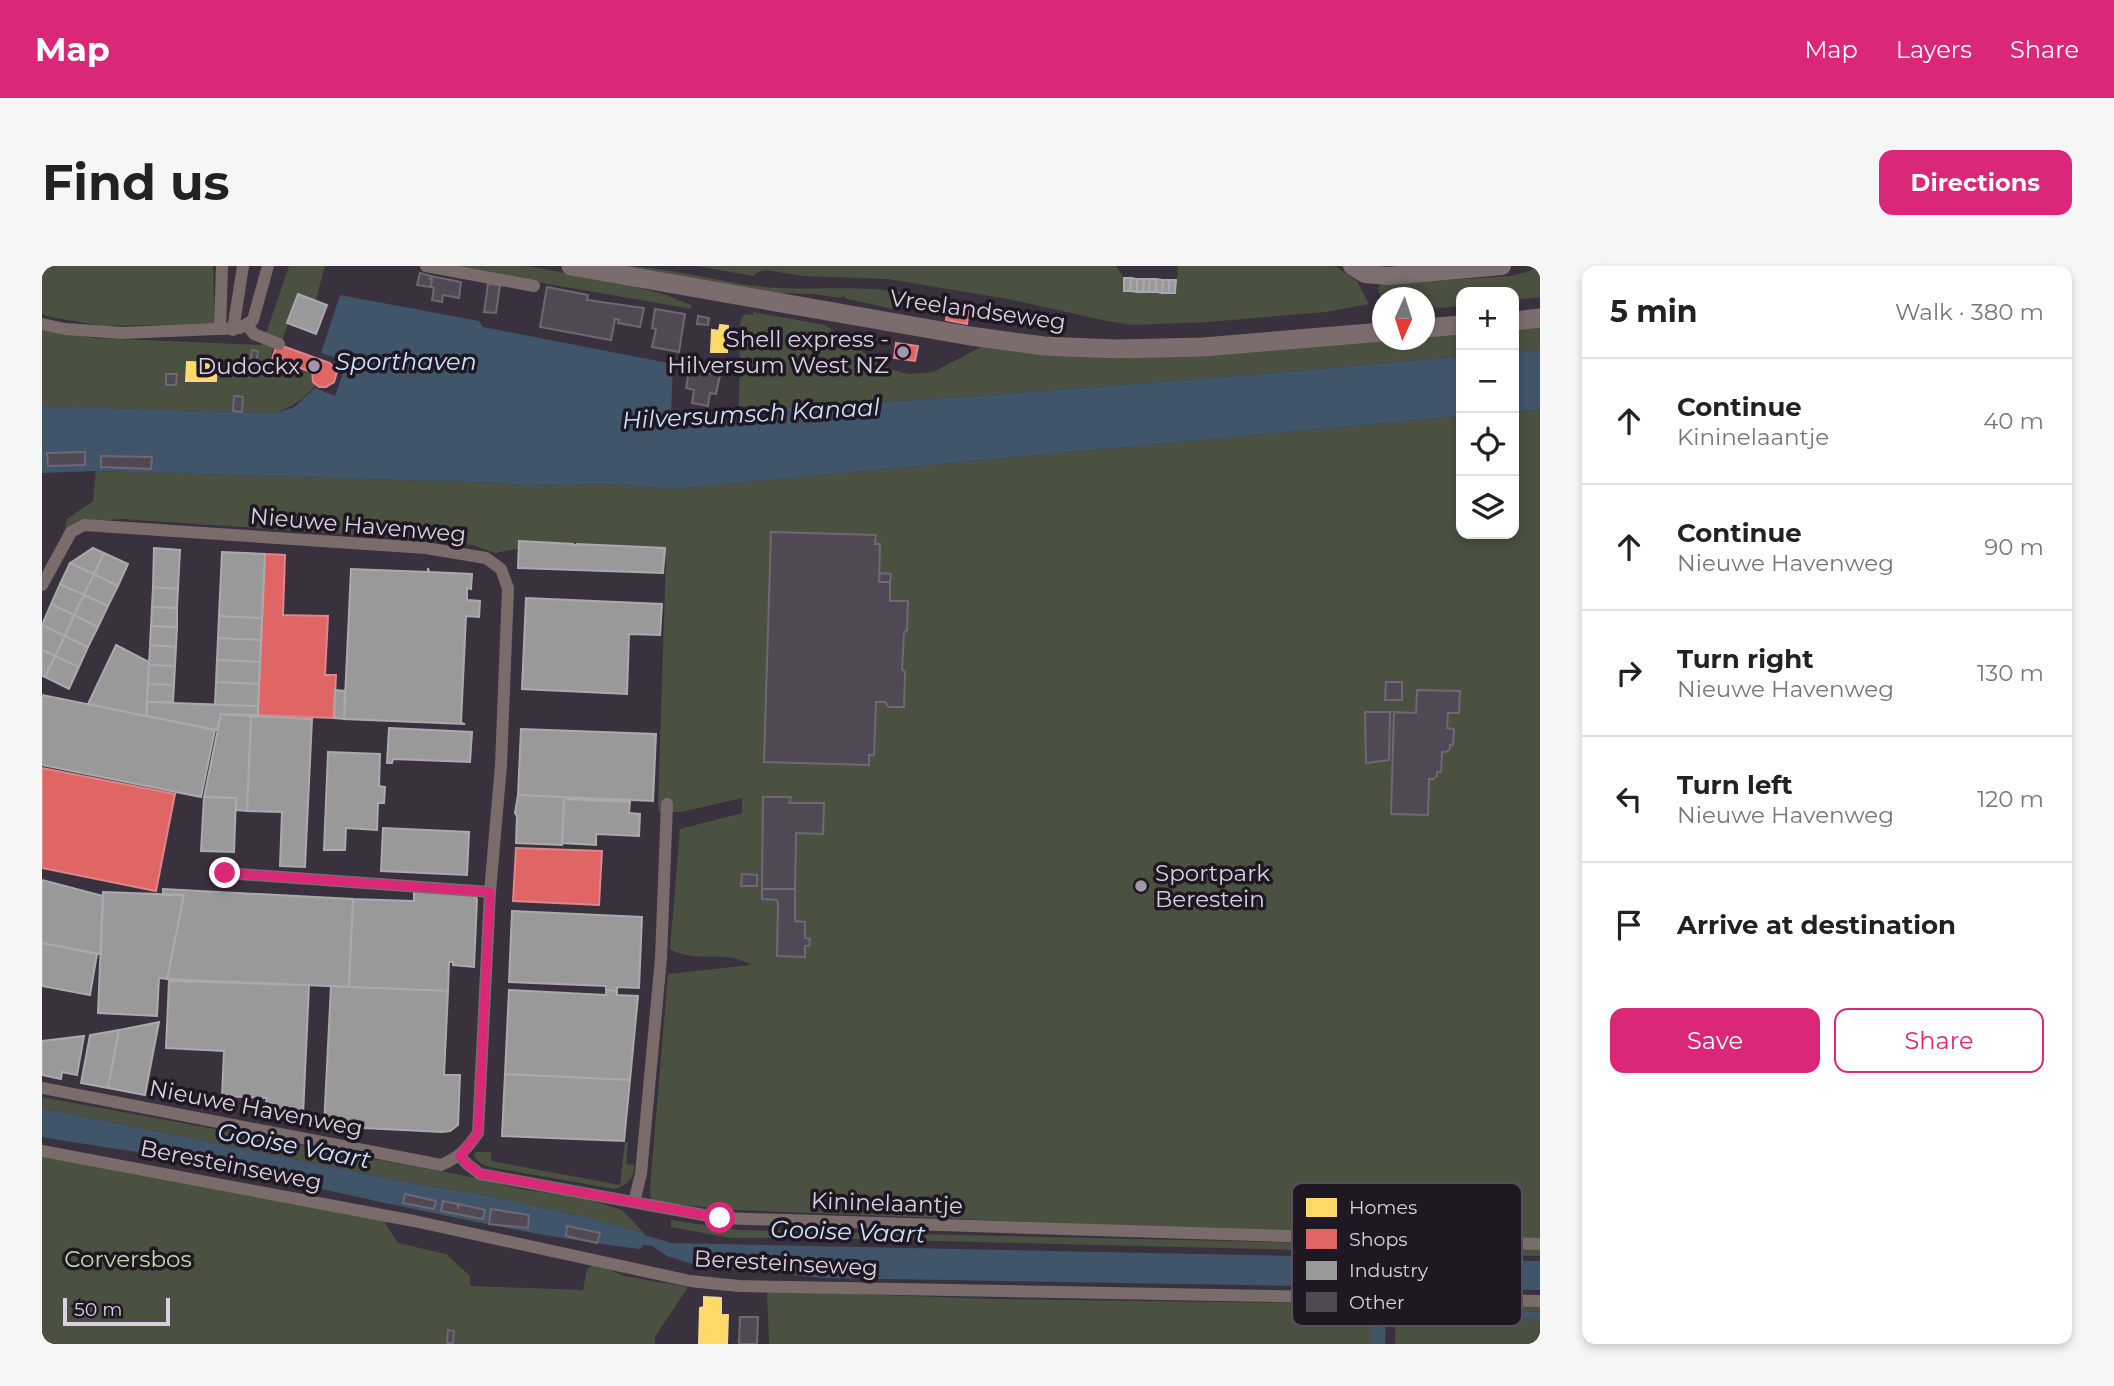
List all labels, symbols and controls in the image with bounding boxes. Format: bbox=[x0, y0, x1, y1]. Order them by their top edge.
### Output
text: Map bbox=[35, 29, 110, 69]
text: Map bbox=[1804, 35, 1858, 64]
text: Layers bbox=[1896, 35, 1972, 64]
text: Share bbox=[2010, 35, 2079, 64]
button: Directions bbox=[1879, 150, 2072, 215]
text: Find us bbox=[42, 153, 230, 212]
street label: Vreelandseweg bbox=[888, 284, 1068, 336]
north arrow bbox=[1372, 287, 1435, 350]
map controls bbox=[1456, 287, 1519, 539]
button: + bbox=[1456, 287, 1519, 350]
text: 5 min bbox=[1610, 293, 1698, 330]
text: Walk · 380 m bbox=[1895, 298, 2044, 326]
place label: Shell express - Hilversum West NZ bbox=[667, 325, 889, 379]
marker: Shell express - Hilversum West NZ bbox=[895, 344, 911, 360]
water label: Sporthaven bbox=[335, 347, 477, 376]
button: − bbox=[1456, 350, 1519, 413]
place label: Dudockx bbox=[197, 352, 300, 380]
marker: Dudockx bbox=[306, 358, 322, 374]
text: Continue bbox=[1677, 391, 1802, 423]
water label: Hilversumsch Kanaal bbox=[621, 392, 881, 435]
icon: ahead bbox=[1610, 402, 1648, 440]
text: 40 m bbox=[1983, 407, 2044, 435]
button: locate bbox=[1456, 413, 1519, 476]
text: Kininelaantje bbox=[1677, 423, 1829, 451]
button: layers bbox=[1456, 476, 1519, 539]
street label: Nieuwe Havenweg bbox=[249, 502, 467, 548]
text: Continue bbox=[1677, 517, 1802, 549]
icon: ahead bbox=[1610, 528, 1648, 566]
text: 90 m bbox=[1984, 533, 2044, 561]
text: Nieuwe Havenweg bbox=[1677, 549, 1894, 577]
text: Turn right bbox=[1677, 643, 1813, 675]
icon: right bbox=[1610, 654, 1648, 692]
text: 130 m bbox=[1977, 659, 2044, 687]
text: Nieuwe Havenweg bbox=[1677, 675, 1894, 703]
text: Turn left bbox=[1677, 769, 1793, 801]
icon: left bbox=[1610, 780, 1648, 818]
text: 120 m bbox=[1977, 785, 2044, 813]
text: Nieuwe Havenweg bbox=[1677, 801, 1894, 829]
route end bbox=[209, 857, 240, 888]
place label: Sportpark Berestein bbox=[1155, 859, 1270, 913]
marker: Sportpark Berestein bbox=[1133, 878, 1149, 894]
icon: arrive bbox=[1610, 906, 1648, 944]
text: Arrive at destination bbox=[1677, 909, 1956, 941]
button: Save bbox=[1610, 1008, 1820, 1073]
button: Share bbox=[1834, 1008, 2044, 1073]
street label: Nieuwe Havenweg bbox=[147, 1074, 365, 1142]
water label: Gooise Vaart bbox=[215, 1116, 373, 1175]
street label: Beresteinseweg bbox=[138, 1134, 324, 1196]
legend bbox=[1292, 1183, 1522, 1326]
street label: Kininelaantje bbox=[810, 1186, 964, 1220]
text: Homes bbox=[1349, 1196, 1417, 1219]
route start bbox=[704, 1202, 735, 1233]
water label: Gooise Vaart bbox=[770, 1214, 926, 1249]
text: Shops bbox=[1349, 1228, 1408, 1251]
street label: Beresteinseweg bbox=[693, 1244, 879, 1282]
park label: Corversbos bbox=[64, 1245, 192, 1273]
text: Industry bbox=[1349, 1259, 1429, 1282]
text: Other bbox=[1349, 1291, 1405, 1314]
scale bar bbox=[63, 1295, 170, 1327]
text: 50 m bbox=[74, 1298, 122, 1321]

